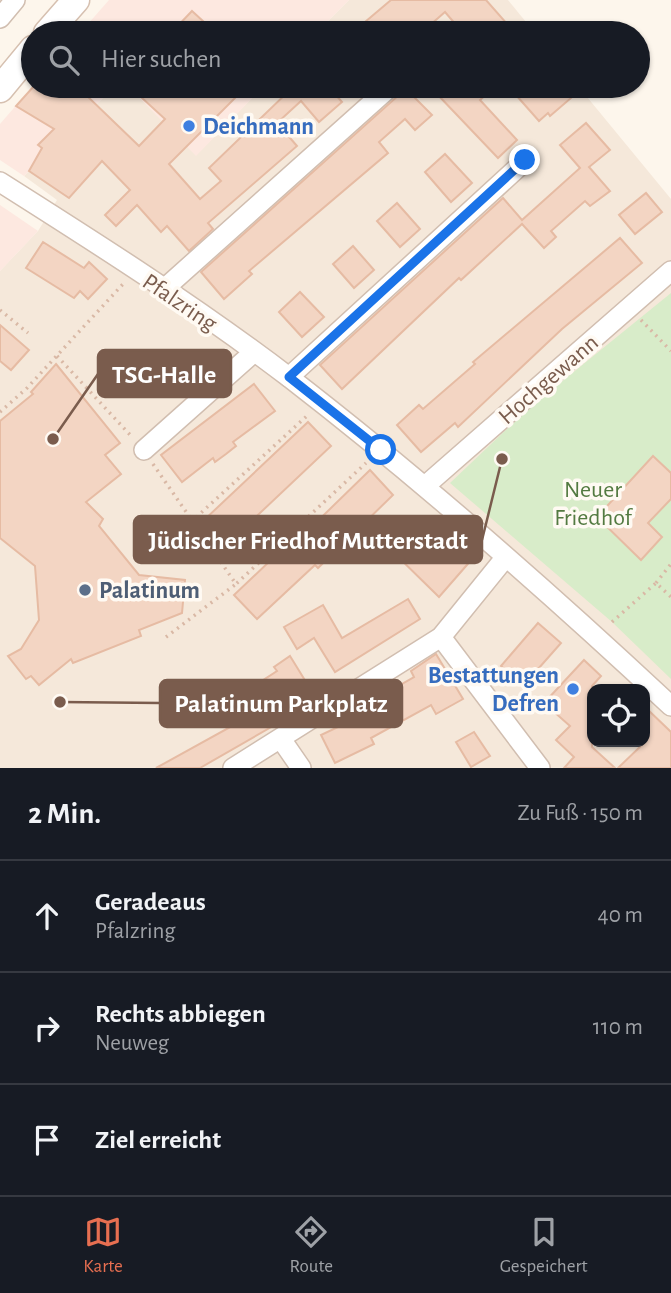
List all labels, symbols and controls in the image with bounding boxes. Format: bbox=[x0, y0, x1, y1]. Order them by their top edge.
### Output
search box bbox=[21, 21, 650, 98]
icon: search bbox=[45, 41, 83, 79]
text: Hier suchen bbox=[101, 46, 222, 72]
place label: Deichmann bbox=[203, 115, 314, 139]
marker: Deichmann bbox=[181, 118, 197, 134]
route end bbox=[509, 144, 540, 175]
street label: Pfalzring bbox=[138, 269, 221, 336]
street label: Hochgewann bbox=[494, 330, 603, 429]
callout: TSG-Halle bbox=[98, 350, 231, 397]
text: TSG-Halle bbox=[112, 362, 216, 388]
route start bbox=[365, 434, 396, 465]
park label: Neuer Friedhof bbox=[554, 478, 634, 530]
callout: Jüdischer Friedhof Mutterstadt bbox=[134, 516, 482, 563]
text: Jüdischer Friedhof Mutterstadt bbox=[148, 528, 468, 554]
place label: Palatinum bbox=[99, 579, 200, 603]
marker: Palatinum bbox=[77, 582, 93, 598]
place label: Bestattungen Defren bbox=[428, 664, 559, 716]
callout: Palatinum Parkplatz bbox=[160, 680, 402, 727]
marker: Bestattungen Defren bbox=[565, 681, 581, 697]
map controls bbox=[587, 684, 650, 747]
button: locate bbox=[587, 684, 650, 747]
text: Palatinum Parkplatz bbox=[174, 691, 388, 717]
text: 2 Min. bbox=[28, 799, 101, 829]
text: Zu Fuß · 150 m bbox=[518, 802, 643, 825]
text: Geradeaus bbox=[95, 889, 206, 915]
icon: ahead bbox=[28, 897, 66, 935]
text: 40 m bbox=[598, 904, 643, 927]
text: Pfalzring bbox=[95, 920, 176, 943]
text: Rechts abbiegen bbox=[95, 1001, 266, 1027]
icon: right bbox=[28, 1009, 66, 1047]
text: 110 m bbox=[593, 1016, 643, 1039]
text: Neuweg bbox=[95, 1032, 169, 1055]
icon: arrive bbox=[28, 1121, 66, 1159]
text: Ziel erreicht bbox=[95, 1127, 221, 1153]
tab: Karte bbox=[83, 1213, 123, 1278]
tab: Route bbox=[290, 1213, 333, 1278]
tab: Gespeichert bbox=[500, 1213, 588, 1278]

